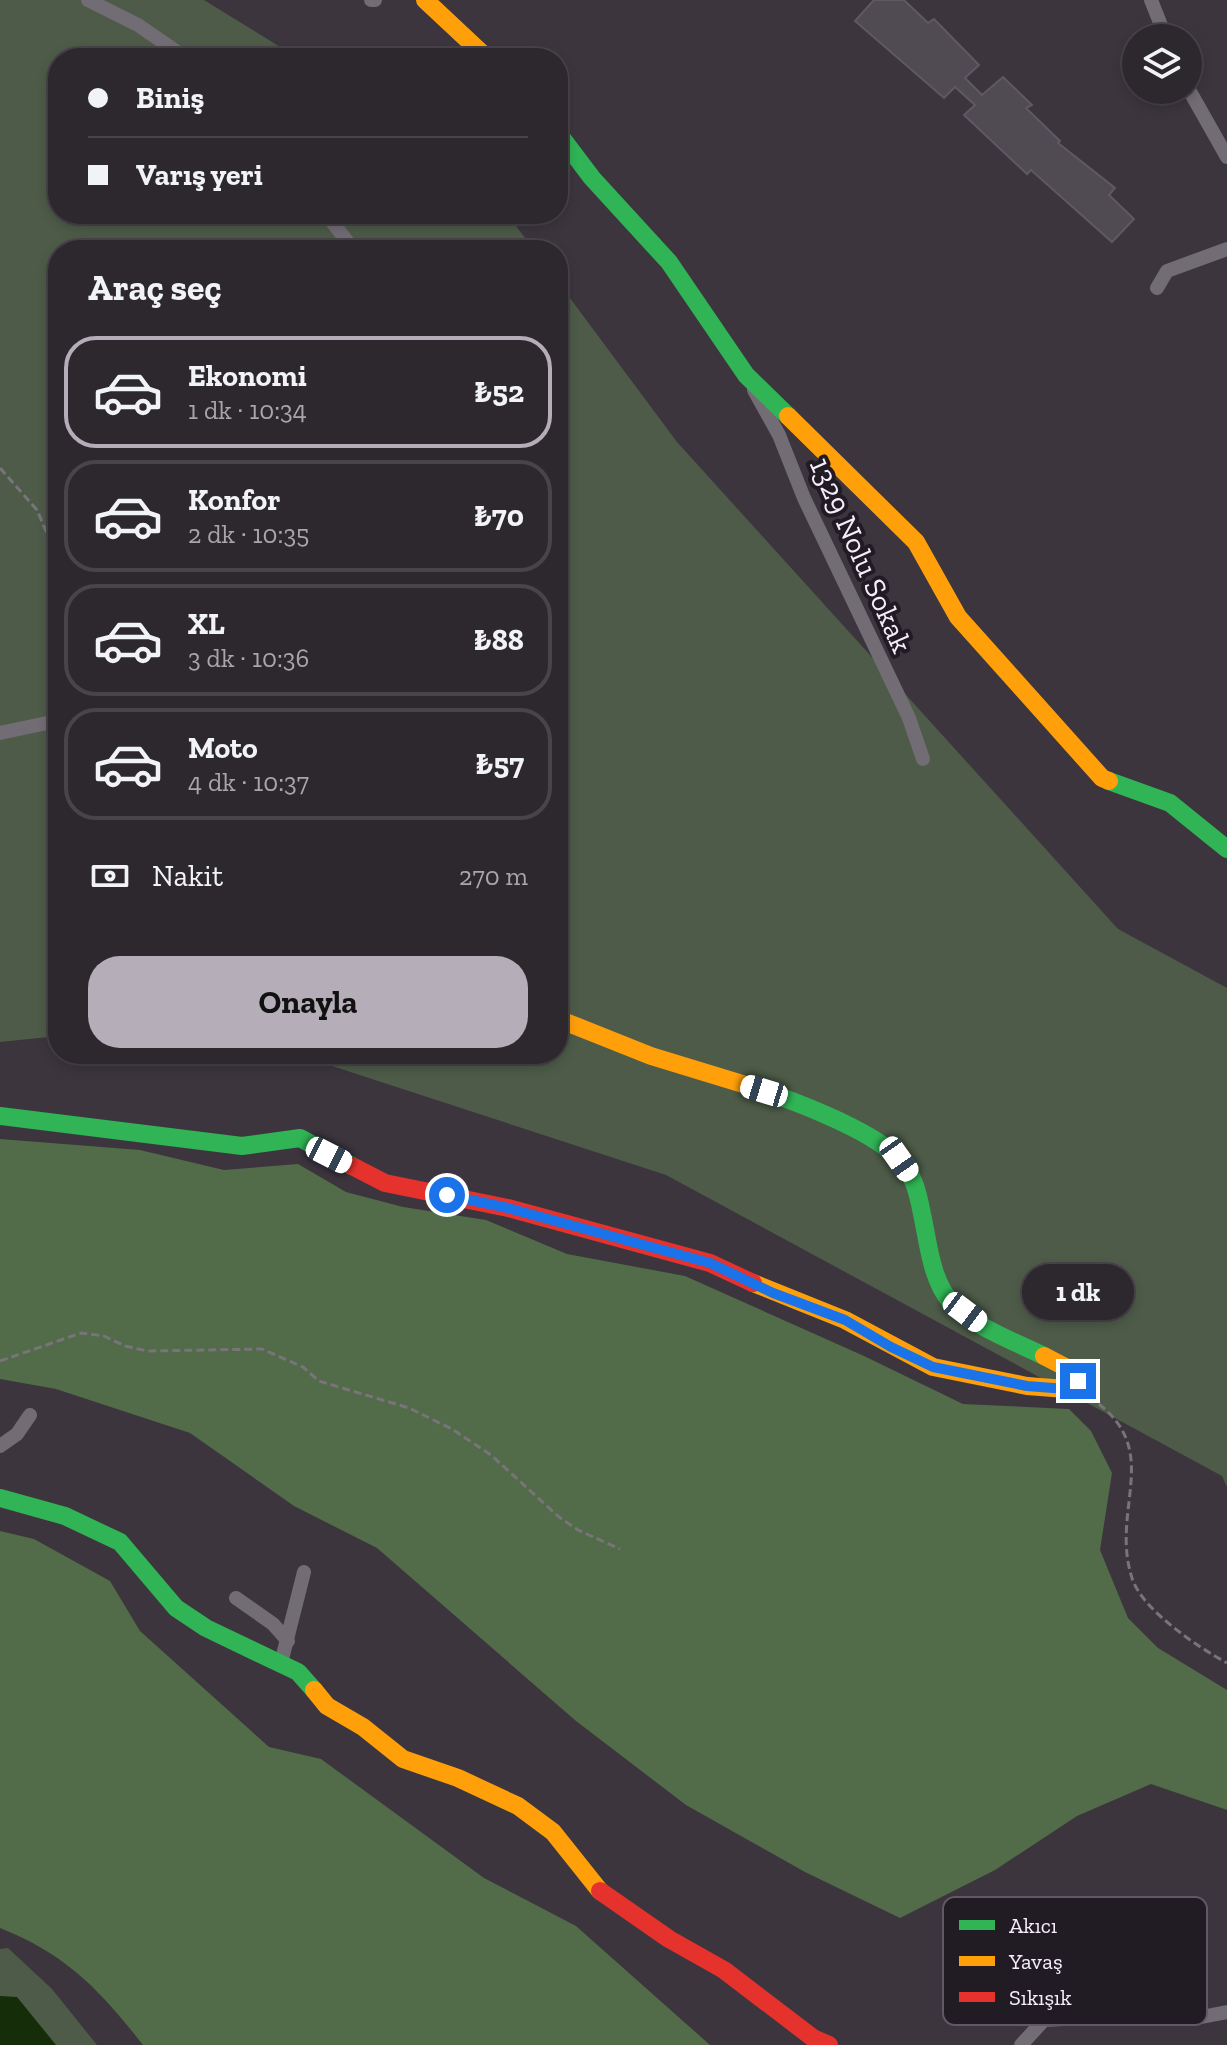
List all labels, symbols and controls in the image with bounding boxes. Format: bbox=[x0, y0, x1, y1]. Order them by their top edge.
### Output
map controls bbox=[1122, 24, 1202, 104]
button: layers bbox=[1122, 24, 1202, 104]
text: Biniş bbox=[136, 80, 204, 116]
text: Varış yeri bbox=[136, 157, 263, 193]
text: Araç seç bbox=[88, 266, 221, 309]
icon: car bbox=[92, 356, 164, 428]
text: Ekonomi bbox=[188, 358, 307, 394]
text: ₺52 bbox=[474, 374, 524, 410]
text: 1 dk · 10:34 bbox=[188, 394, 307, 426]
street label: 1329 Nolu Sokak bbox=[802, 452, 920, 659]
icon: car bbox=[92, 480, 164, 552]
text: Konfor bbox=[188, 482, 280, 518]
text: ₺70 bbox=[474, 498, 524, 534]
text: 2 dk · 10:35 bbox=[188, 518, 309, 550]
icon: car bbox=[92, 604, 164, 676]
text: XL bbox=[188, 606, 225, 642]
text: ₺88 bbox=[474, 622, 524, 658]
text: 3 dk · 10:36 bbox=[188, 642, 309, 674]
icon: car bbox=[92, 728, 164, 800]
text: Moto bbox=[188, 730, 258, 766]
text: ₺57 bbox=[475, 746, 524, 782]
text: 4 dk · 10:37 bbox=[188, 766, 309, 798]
icon: cash bbox=[88, 854, 132, 898]
text: Nakit bbox=[152, 858, 223, 894]
text: 270 m bbox=[459, 860, 528, 892]
button: Onayla bbox=[88, 956, 528, 1048]
car bbox=[738, 1073, 790, 1109]
car bbox=[875, 1132, 923, 1186]
car bbox=[302, 1133, 356, 1177]
route start bbox=[429, 1177, 465, 1213]
callout: 1 dk bbox=[1022, 1265, 1134, 1321]
text: 1 dk bbox=[1056, 1276, 1100, 1308]
car bbox=[939, 1288, 991, 1336]
route end bbox=[1060, 1363, 1096, 1399]
legend bbox=[943, 1897, 1207, 2025]
text: Akıcı bbox=[1009, 1912, 1057, 1939]
text: Yavaş bbox=[1008, 1948, 1063, 1975]
text: Sıkışık bbox=[1009, 1984, 1072, 2011]

